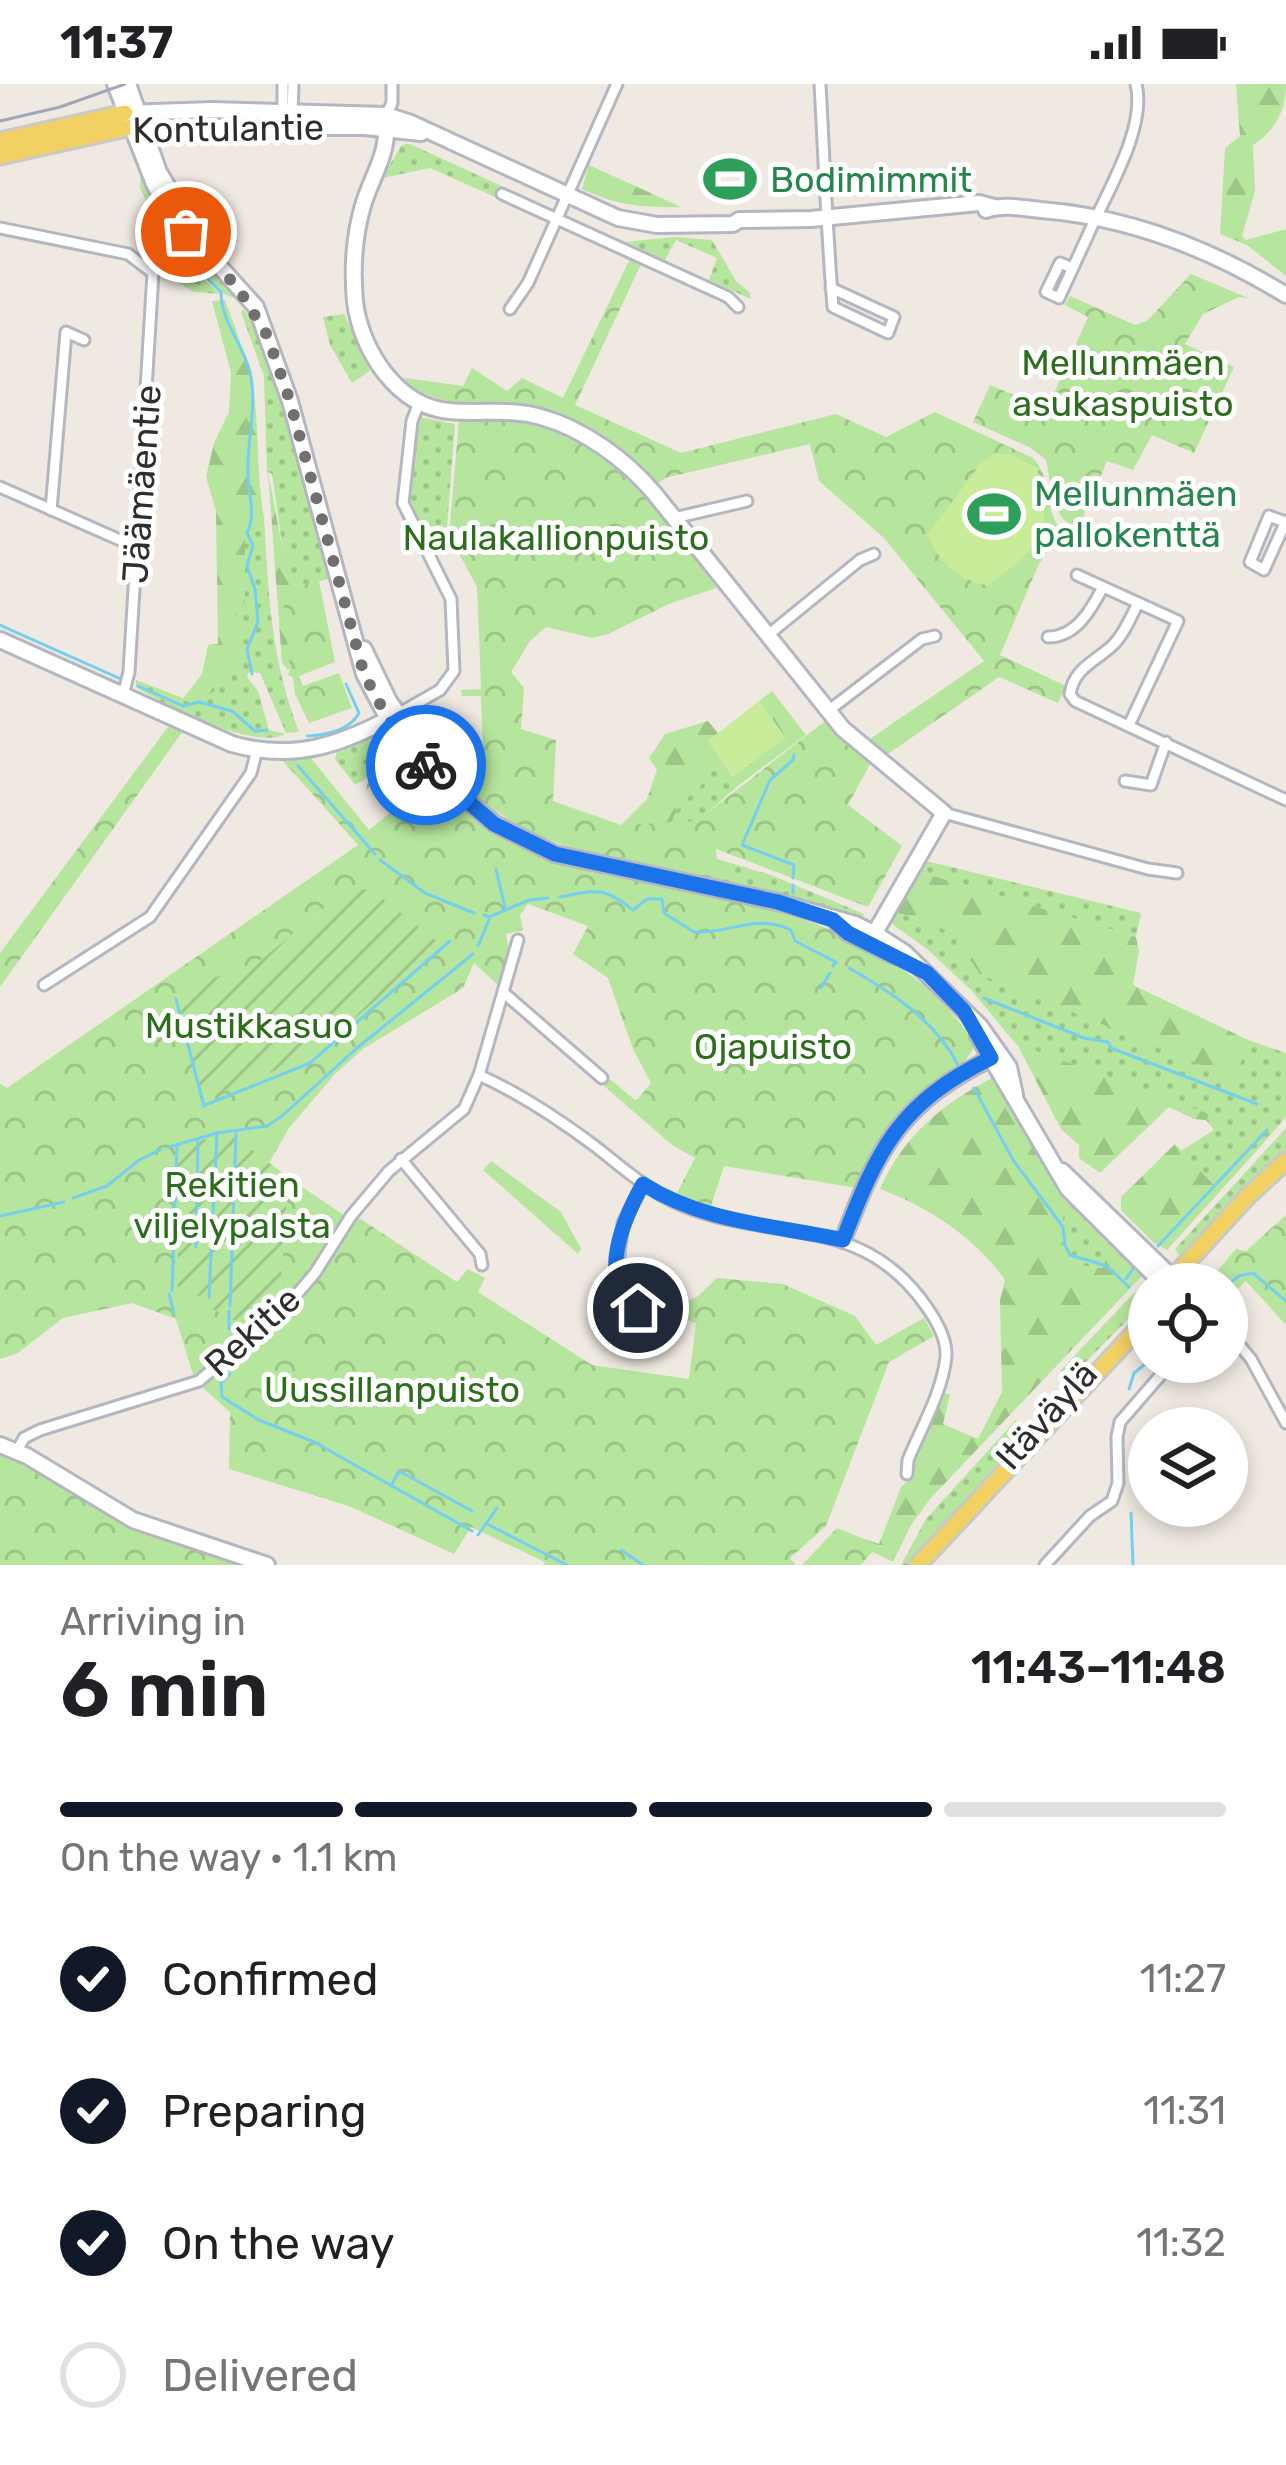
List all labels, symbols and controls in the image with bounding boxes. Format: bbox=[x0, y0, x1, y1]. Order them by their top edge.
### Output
text: 11:37 bbox=[60, 16, 173, 69]
street label: Kontulantie bbox=[132, 105, 324, 152]
sports icon: Bodimimmit bbox=[701, 150, 759, 208]
place label: Bodimimmit bbox=[770, 158, 972, 201]
pin bbox=[135, 181, 237, 283]
icon: bag bbox=[153, 199, 219, 265]
park label: Mellunmäen asukaspuisto bbox=[1012, 341, 1234, 425]
street label: Jäämäentie bbox=[113, 383, 170, 585]
place label: Mellunmäen pallokenttä bbox=[1034, 472, 1238, 556]
sports icon: Mellunmäen pallokenttä bbox=[965, 485, 1023, 543]
park label: Naulakallionpuisto bbox=[403, 516, 709, 559]
courier bbox=[366, 705, 486, 825]
icon: bike bbox=[393, 732, 459, 798]
park label: Mustikkasuo bbox=[145, 1004, 353, 1047]
park label: Ojapuisto bbox=[694, 1025, 852, 1068]
park label: Rekitien viljelypalsta bbox=[133, 1163, 331, 1247]
pin bbox=[587, 1257, 689, 1359]
map controls bbox=[1128, 1263, 1248, 1527]
button: locate bbox=[1128, 1263, 1248, 1383]
icon: home bbox=[605, 1275, 671, 1341]
street label: Rekitie bbox=[196, 1277, 309, 1385]
street label: Itäväylä bbox=[987, 1352, 1106, 1478]
park label: Uussillanpuisto bbox=[264, 1368, 520, 1411]
button: layers bbox=[1128, 1407, 1248, 1527]
text: Arriving in bbox=[60, 1599, 246, 1645]
text: 11:43–11:48 bbox=[971, 1641, 1226, 1694]
text: 6 min bbox=[60, 1643, 269, 1736]
text: On the way · 1.1 km bbox=[60, 1835, 397, 1881]
icon: check bbox=[60, 1946, 126, 2012]
text: Confirmed bbox=[162, 1953, 379, 2006]
text: 11:27 bbox=[1140, 1956, 1226, 2002]
icon: check bbox=[60, 2078, 126, 2144]
text: Preparing bbox=[162, 2085, 367, 2138]
text: 11:31 bbox=[1143, 2088, 1226, 2134]
icon: check bbox=[60, 2210, 126, 2276]
text: On the way bbox=[162, 2217, 395, 2270]
text: 11:32 bbox=[1136, 2220, 1226, 2266]
text: Delivered bbox=[162, 2349, 358, 2402]

